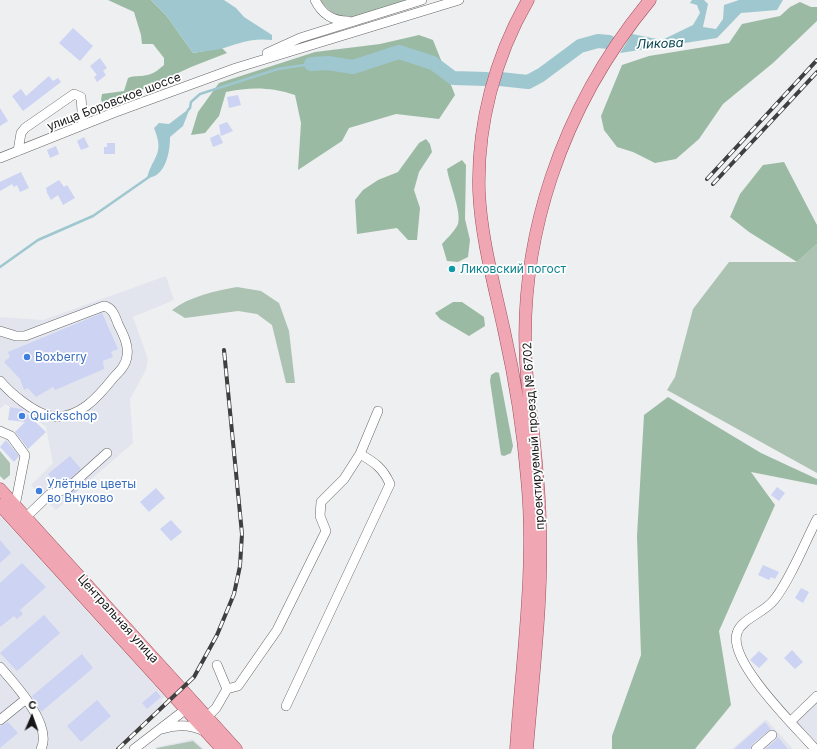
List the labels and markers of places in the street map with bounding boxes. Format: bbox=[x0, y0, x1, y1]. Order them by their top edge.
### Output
place label: Ликовский погост bbox=[460, 262, 566, 276]
marker: Ликовский погост bbox=[447, 264, 457, 274]
place label: Boxberry bbox=[35, 350, 87, 364]
marker: Boxberry bbox=[22, 352, 32, 362]
place label: Quickschop bbox=[30, 409, 97, 423]
marker: Quickschop bbox=[17, 411, 27, 421]
place label: Улётные цветы во Внуково bbox=[47, 477, 136, 505]
marker: Улётные цветы во Внуково bbox=[34, 486, 44, 496]

